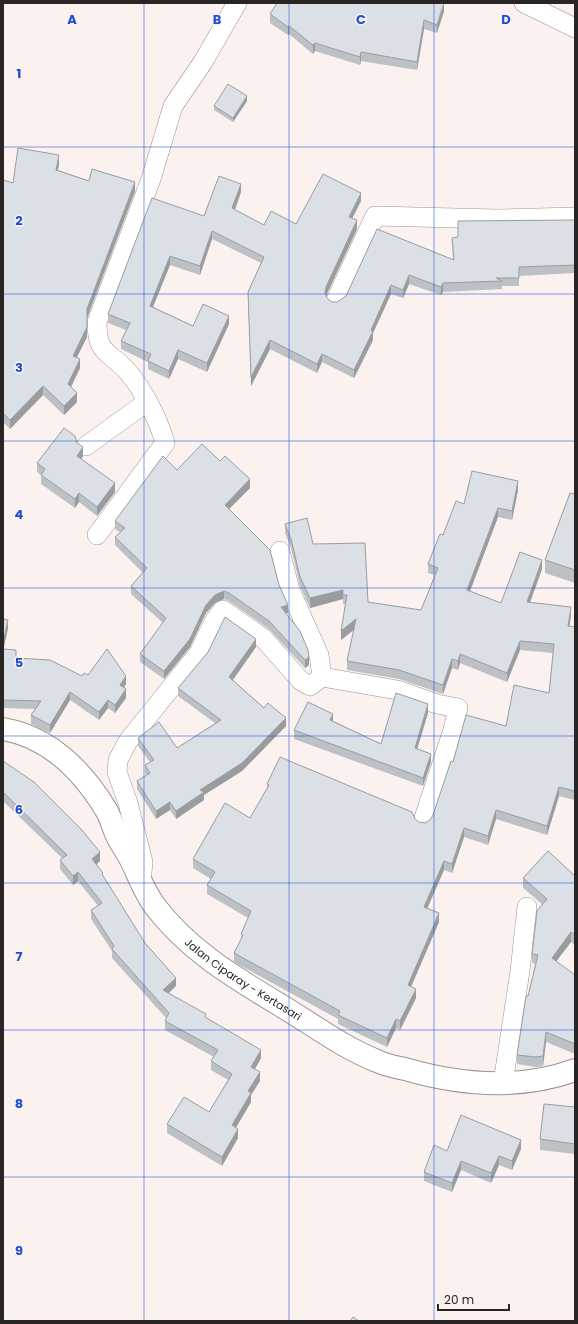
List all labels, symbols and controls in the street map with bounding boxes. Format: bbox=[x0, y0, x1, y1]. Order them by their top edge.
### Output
text: A bbox=[67, 10, 77, 29]
text: B bbox=[213, 10, 222, 29]
text: C bbox=[356, 10, 366, 29]
text: D bbox=[501, 10, 511, 29]
text: 1 bbox=[17, 64, 21, 83]
text: 2 bbox=[15, 211, 23, 230]
text: 3 bbox=[15, 358, 23, 377]
text: 4 bbox=[15, 505, 24, 524]
text: 5 bbox=[15, 653, 23, 672]
text: 6 bbox=[15, 800, 23, 819]
street label: Jalan Ciparay - Kertasari bbox=[181, 934, 305, 1025]
text: 7 bbox=[16, 947, 23, 966]
text: 8 bbox=[15, 1094, 23, 1113]
text: 9 bbox=[15, 1241, 23, 1260]
scale bar bbox=[438, 1286, 509, 1312]
text: 20 m bbox=[444, 1291, 474, 1308]

